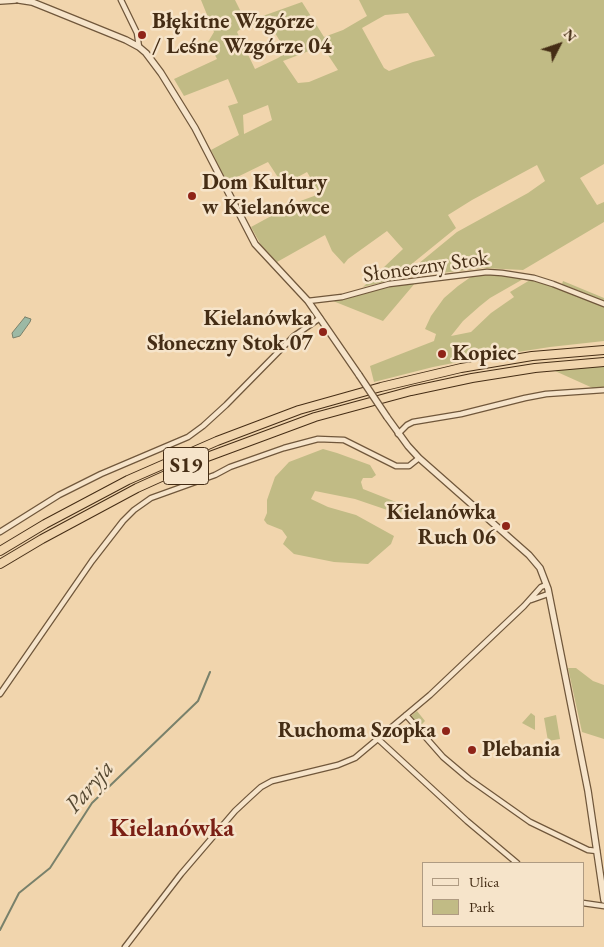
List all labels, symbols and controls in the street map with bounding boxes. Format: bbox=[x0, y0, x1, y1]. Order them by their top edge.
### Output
place label: Błękitne Wzgórze / Leśne Wzgórze 04 bbox=[152, 9, 332, 60]
north arrow bbox=[534, 20, 584, 70]
text: N bbox=[560, 25, 581, 45]
marker: Błękitne Wzgórze / Leśne Wzgórze 04 bbox=[136, 29, 148, 41]
place label: Dom Kultury w Kielanówce bbox=[202, 170, 330, 222]
marker: Dom Kultury w Kielanówce bbox=[186, 190, 198, 202]
street label: Słoneczny Stok bbox=[361, 245, 491, 289]
place label: Kielanówka Słoneczny Stok 07 bbox=[147, 306, 313, 358]
marker: Kielanówka Słoneczny Stok 07 bbox=[317, 326, 329, 338]
place label: Kopiec bbox=[452, 341, 516, 367]
marker: Kopiec bbox=[436, 348, 448, 360]
road number: S19 bbox=[164, 448, 208, 484]
place label: Kielanówka Ruch 06 bbox=[387, 500, 496, 552]
marker: Kielanówka Ruch 06 bbox=[500, 520, 512, 532]
place label: Ruchoma Szopka bbox=[278, 718, 436, 744]
marker: Ruchoma Szopka bbox=[440, 725, 452, 737]
place label: Plebania bbox=[482, 737, 560, 763]
marker: Plebania bbox=[466, 744, 478, 756]
water label: Paryja bbox=[59, 755, 121, 819]
district label: Kielanówka bbox=[110, 814, 234, 844]
legend bbox=[422, 862, 584, 927]
text: Ulica bbox=[469, 872, 499, 891]
text: Park bbox=[469, 897, 495, 916]

